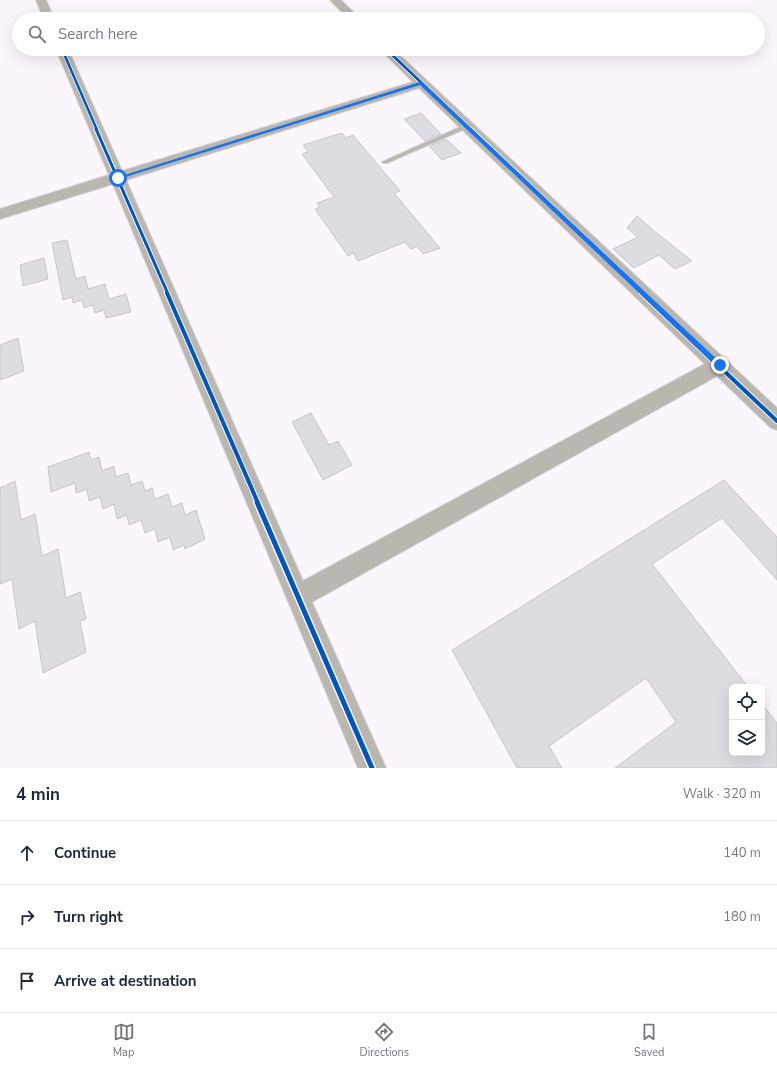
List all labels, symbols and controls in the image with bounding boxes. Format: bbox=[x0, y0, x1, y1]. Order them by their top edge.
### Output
search box bbox=[12, 12, 765, 56]
icon: search bbox=[26, 23, 48, 45]
text: Search here bbox=[58, 24, 138, 44]
route start bbox=[109, 169, 127, 187]
route end bbox=[711, 356, 729, 374]
map controls bbox=[729, 684, 765, 756]
button: locate bbox=[729, 684, 765, 720]
button: layers bbox=[729, 720, 765, 756]
text: 4 min bbox=[16, 783, 60, 806]
text: Walk · 320 m bbox=[683, 785, 761, 803]
icon: ahead bbox=[16, 842, 38, 864]
text: Continue bbox=[54, 843, 116, 863]
text: 140 m bbox=[723, 844, 761, 862]
icon: right bbox=[16, 906, 38, 928]
text: Turn right bbox=[54, 907, 123, 927]
text: 180 m bbox=[723, 908, 761, 926]
icon: arrive bbox=[16, 970, 38, 992]
text: Arrive at destination bbox=[54, 971, 197, 991]
tab: Map bbox=[113, 1021, 135, 1060]
tab: Directions bbox=[360, 1021, 409, 1060]
tab: Saved bbox=[634, 1021, 664, 1060]

